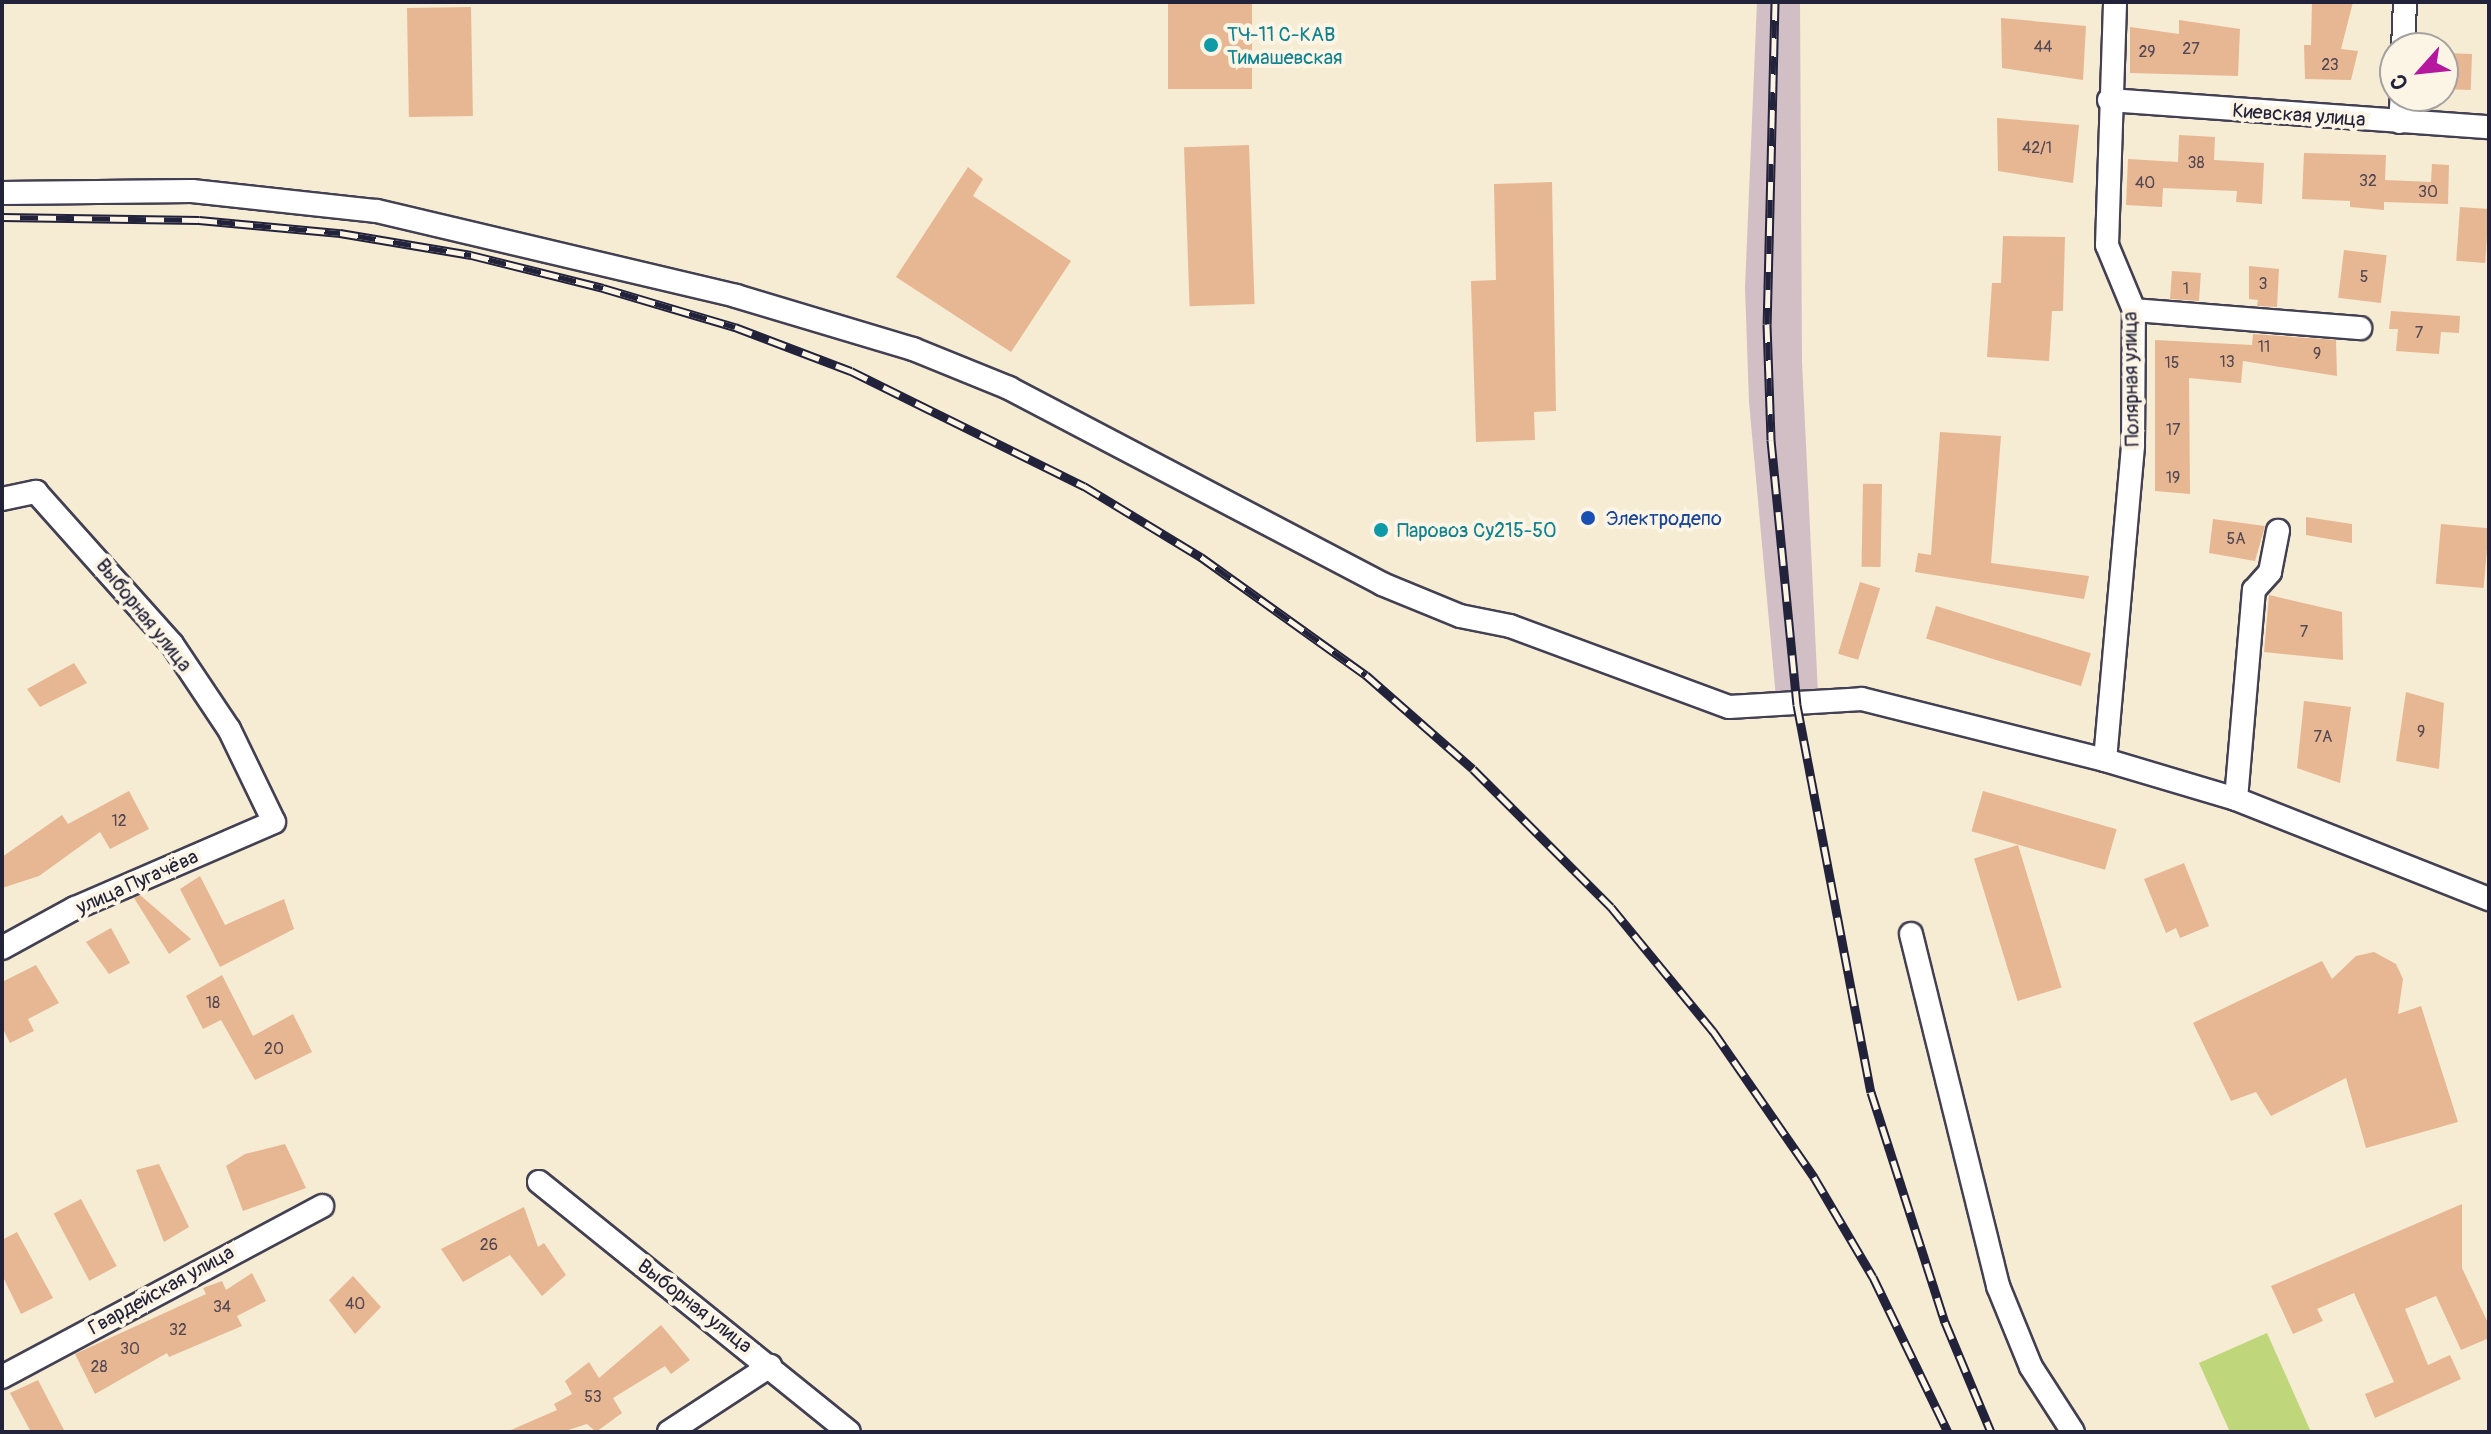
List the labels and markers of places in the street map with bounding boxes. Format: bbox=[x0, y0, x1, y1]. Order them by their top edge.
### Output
place label: ТЧ-11 С-КАВ Тимашевская bbox=[1227, 22, 1343, 69]
marker: ТЧ-11 С-КАВ Тимашевская bbox=[1202, 36, 1220, 54]
place label: Электродепо bbox=[1606, 506, 1722, 530]
marker: Электродепо bbox=[1577, 507, 1599, 529]
place label: Паровоз Су215-50 bbox=[1397, 518, 1557, 542]
marker: Паровоз Су215-50 bbox=[1372, 521, 1390, 539]

